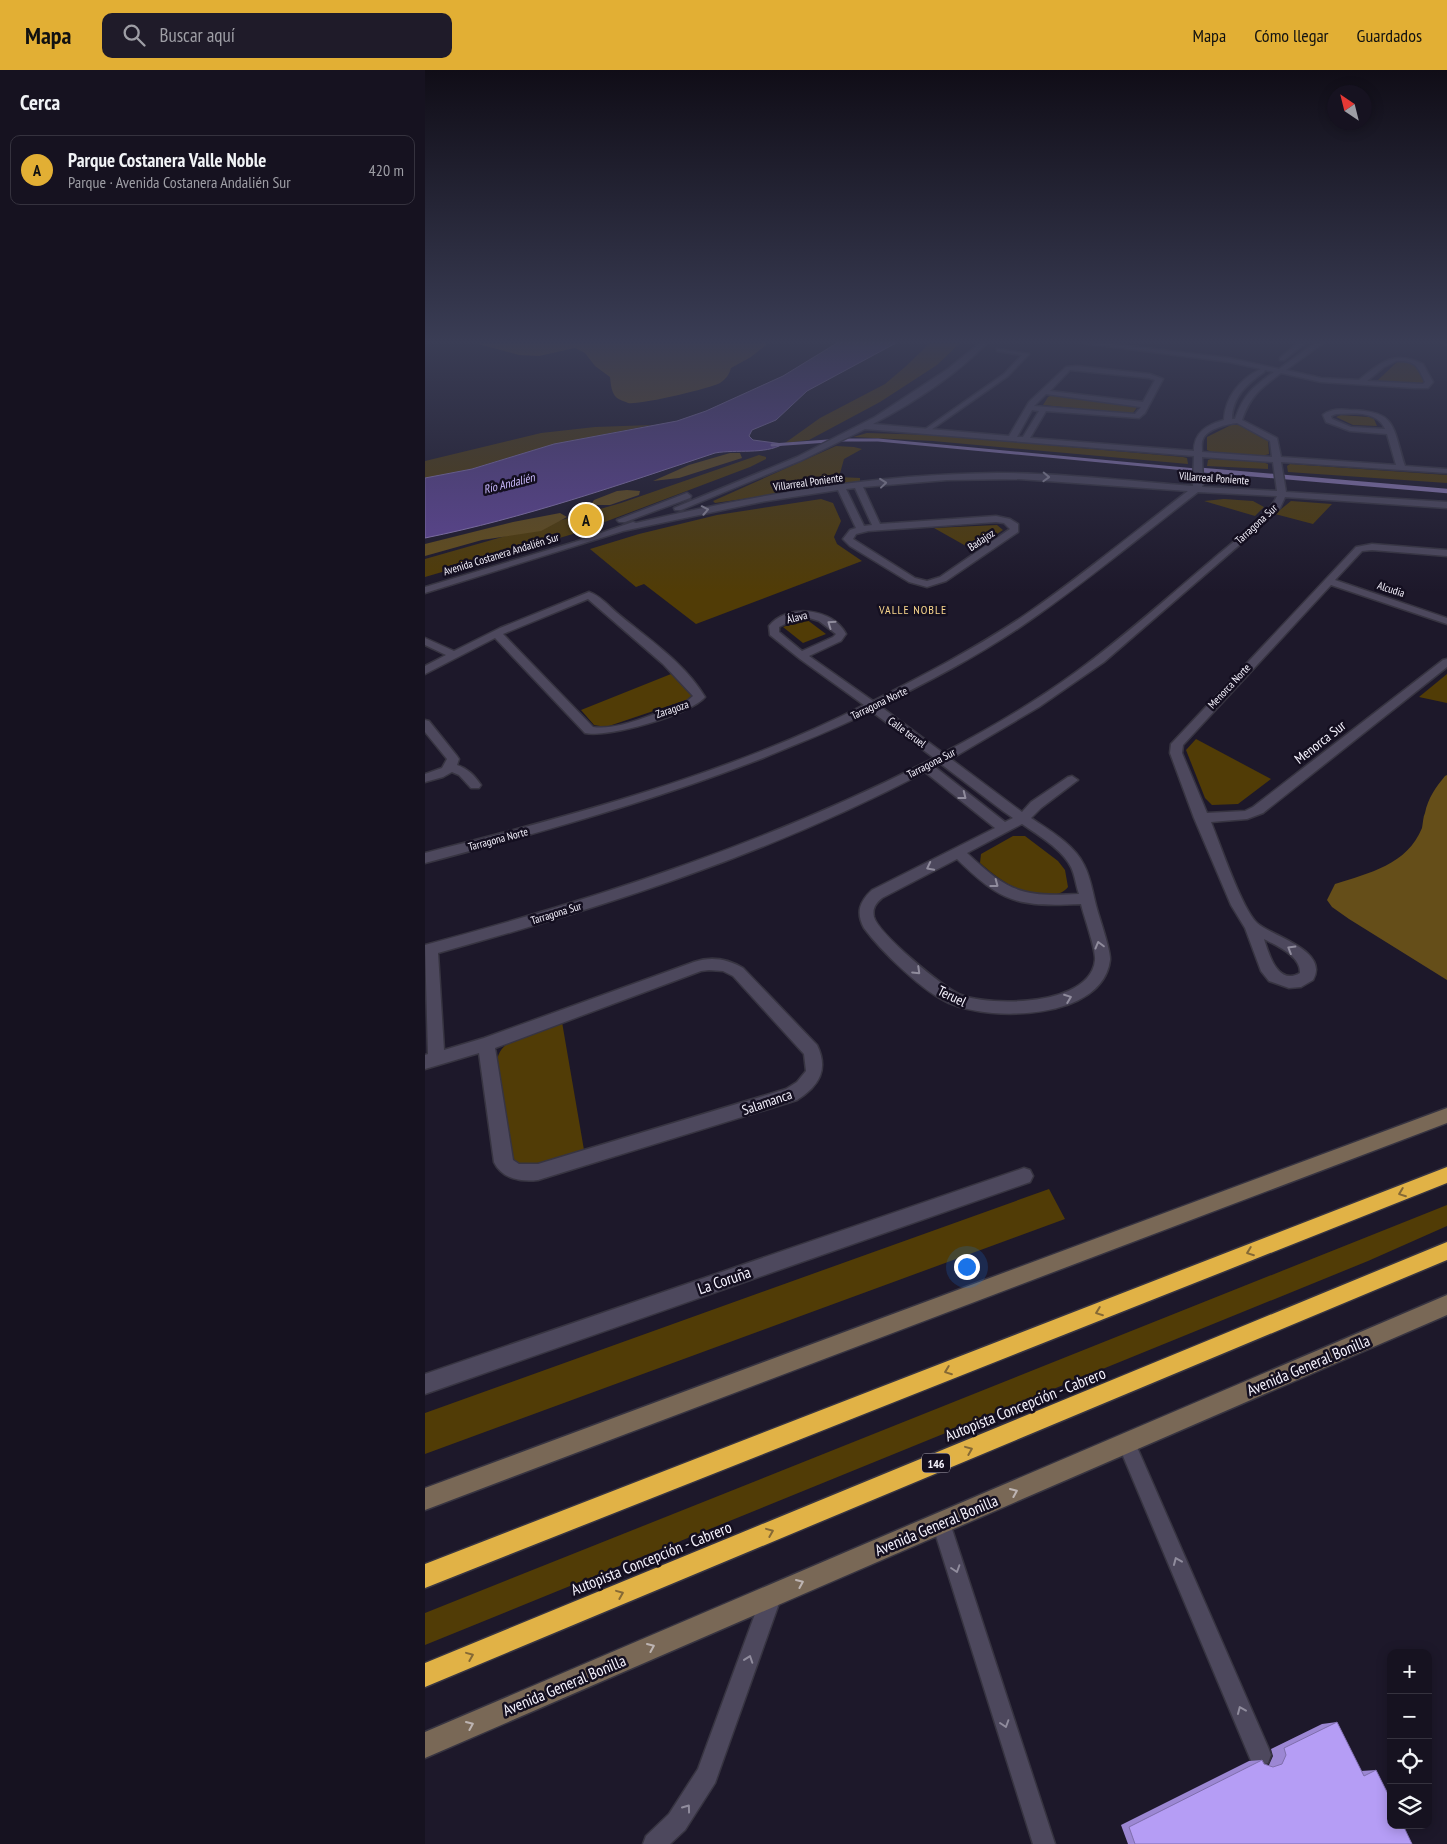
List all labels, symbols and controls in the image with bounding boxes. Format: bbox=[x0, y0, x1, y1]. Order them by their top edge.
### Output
search box bbox=[102, 13, 452, 58]
text: Mapa bbox=[25, 20, 72, 51]
icon: search bbox=[120, 21, 148, 49]
text: Buscar aquí bbox=[160, 23, 235, 47]
text: Mapa bbox=[1192, 24, 1226, 47]
text: Cómo llegar bbox=[1254, 24, 1329, 47]
text: Guardados bbox=[1357, 24, 1422, 47]
north arrow bbox=[1327, 85, 1372, 130]
text: Cerca bbox=[20, 89, 60, 116]
text: Parque Costanera Valle Noble bbox=[68, 148, 266, 172]
text: A bbox=[33, 160, 41, 180]
text: 420 m bbox=[369, 160, 404, 180]
text: Parque · Avenida Costanera Andalién Sur bbox=[68, 172, 291, 192]
street label: Villarreal Poniente bbox=[1177, 468, 1250, 487]
water label: Río Andalién bbox=[482, 469, 537, 497]
street label: Villarreal Poniente bbox=[771, 470, 844, 494]
one-way arrow bbox=[1042, 471, 1050, 482]
one-way arrow bbox=[880, 478, 888, 489]
pin: A bbox=[570, 501, 602, 539]
street label: Tarragona Sur bbox=[1232, 501, 1280, 547]
one-way arrow bbox=[701, 505, 710, 516]
street label: Badajoz bbox=[965, 526, 997, 554]
street label: Avenida Costanera Andalién Sur bbox=[441, 530, 561, 578]
street label: Alcudia bbox=[1376, 578, 1406, 600]
district label: VALLE NOBLE bbox=[878, 602, 947, 617]
street label: Álava bbox=[785, 608, 809, 626]
one-way arrow bbox=[827, 621, 837, 630]
street label: Menorca Norte bbox=[1205, 660, 1254, 711]
street label: Tarragona Norte bbox=[848, 683, 910, 723]
street label: Zaragoza bbox=[654, 697, 690, 721]
street label: Calle teruel bbox=[885, 714, 929, 751]
street label: Menorca Sur bbox=[1291, 716, 1349, 768]
street label: Tarragona Sur bbox=[904, 745, 958, 781]
one-way arrow bbox=[957, 791, 966, 799]
street label: Tarragona Norte bbox=[467, 824, 530, 854]
one-way arrow bbox=[926, 861, 935, 871]
one-way arrow bbox=[989, 879, 998, 887]
street label: Tarragona Sur bbox=[529, 899, 583, 927]
one-way arrow bbox=[1094, 940, 1105, 949]
one-way arrow bbox=[1288, 945, 1297, 955]
one-way arrow bbox=[911, 965, 920, 974]
street label: Teruel bbox=[935, 981, 970, 1011]
one-way arrow bbox=[1063, 994, 1071, 1004]
street label: Salamanca bbox=[740, 1085, 794, 1119]
one-way arrow bbox=[1398, 1187, 1406, 1197]
one-way arrow bbox=[1246, 1246, 1255, 1256]
your location bbox=[954, 1254, 980, 1280]
street label: La Coruña bbox=[695, 1262, 753, 1298]
one-way arrow bbox=[1095, 1305, 1104, 1316]
street label: Avenida General Bonilla bbox=[1243, 1330, 1373, 1400]
street label: Autopista Concepción - Cabrero bbox=[942, 1363, 1108, 1445]
one-way arrow bbox=[944, 1365, 953, 1375]
one-way arrow bbox=[964, 1445, 973, 1456]
road number: 146 bbox=[922, 1454, 950, 1472]
one-way arrow bbox=[1009, 1487, 1018, 1498]
street label: Avenida General Bonilla bbox=[871, 1490, 1001, 1560]
street label: Autopista Concepción - Cabrero bbox=[568, 1517, 734, 1599]
one-way arrow bbox=[765, 1528, 774, 1538]
one-way arrow bbox=[1172, 1557, 1183, 1566]
one-way arrow bbox=[950, 1564, 960, 1573]
one-way arrow bbox=[796, 1579, 804, 1589]
one-way arrow bbox=[615, 1590, 624, 1600]
one-way arrow bbox=[646, 1643, 655, 1654]
map controls bbox=[1387, 1649, 1432, 1829]
button: + bbox=[1387, 1649, 1432, 1694]
street label: Avenida General Bonilla bbox=[499, 1650, 629, 1720]
one-way arrow bbox=[465, 1652, 474, 1663]
one-way arrow bbox=[744, 1655, 754, 1664]
button: − bbox=[1387, 1694, 1432, 1739]
one-way arrow bbox=[1236, 1706, 1247, 1715]
one-way arrow bbox=[1000, 1719, 1010, 1728]
one-way arrow bbox=[465, 1721, 474, 1732]
button: locate bbox=[1387, 1739, 1432, 1784]
button: layers bbox=[1387, 1784, 1432, 1829]
one-way arrow bbox=[681, 1804, 690, 1814]

